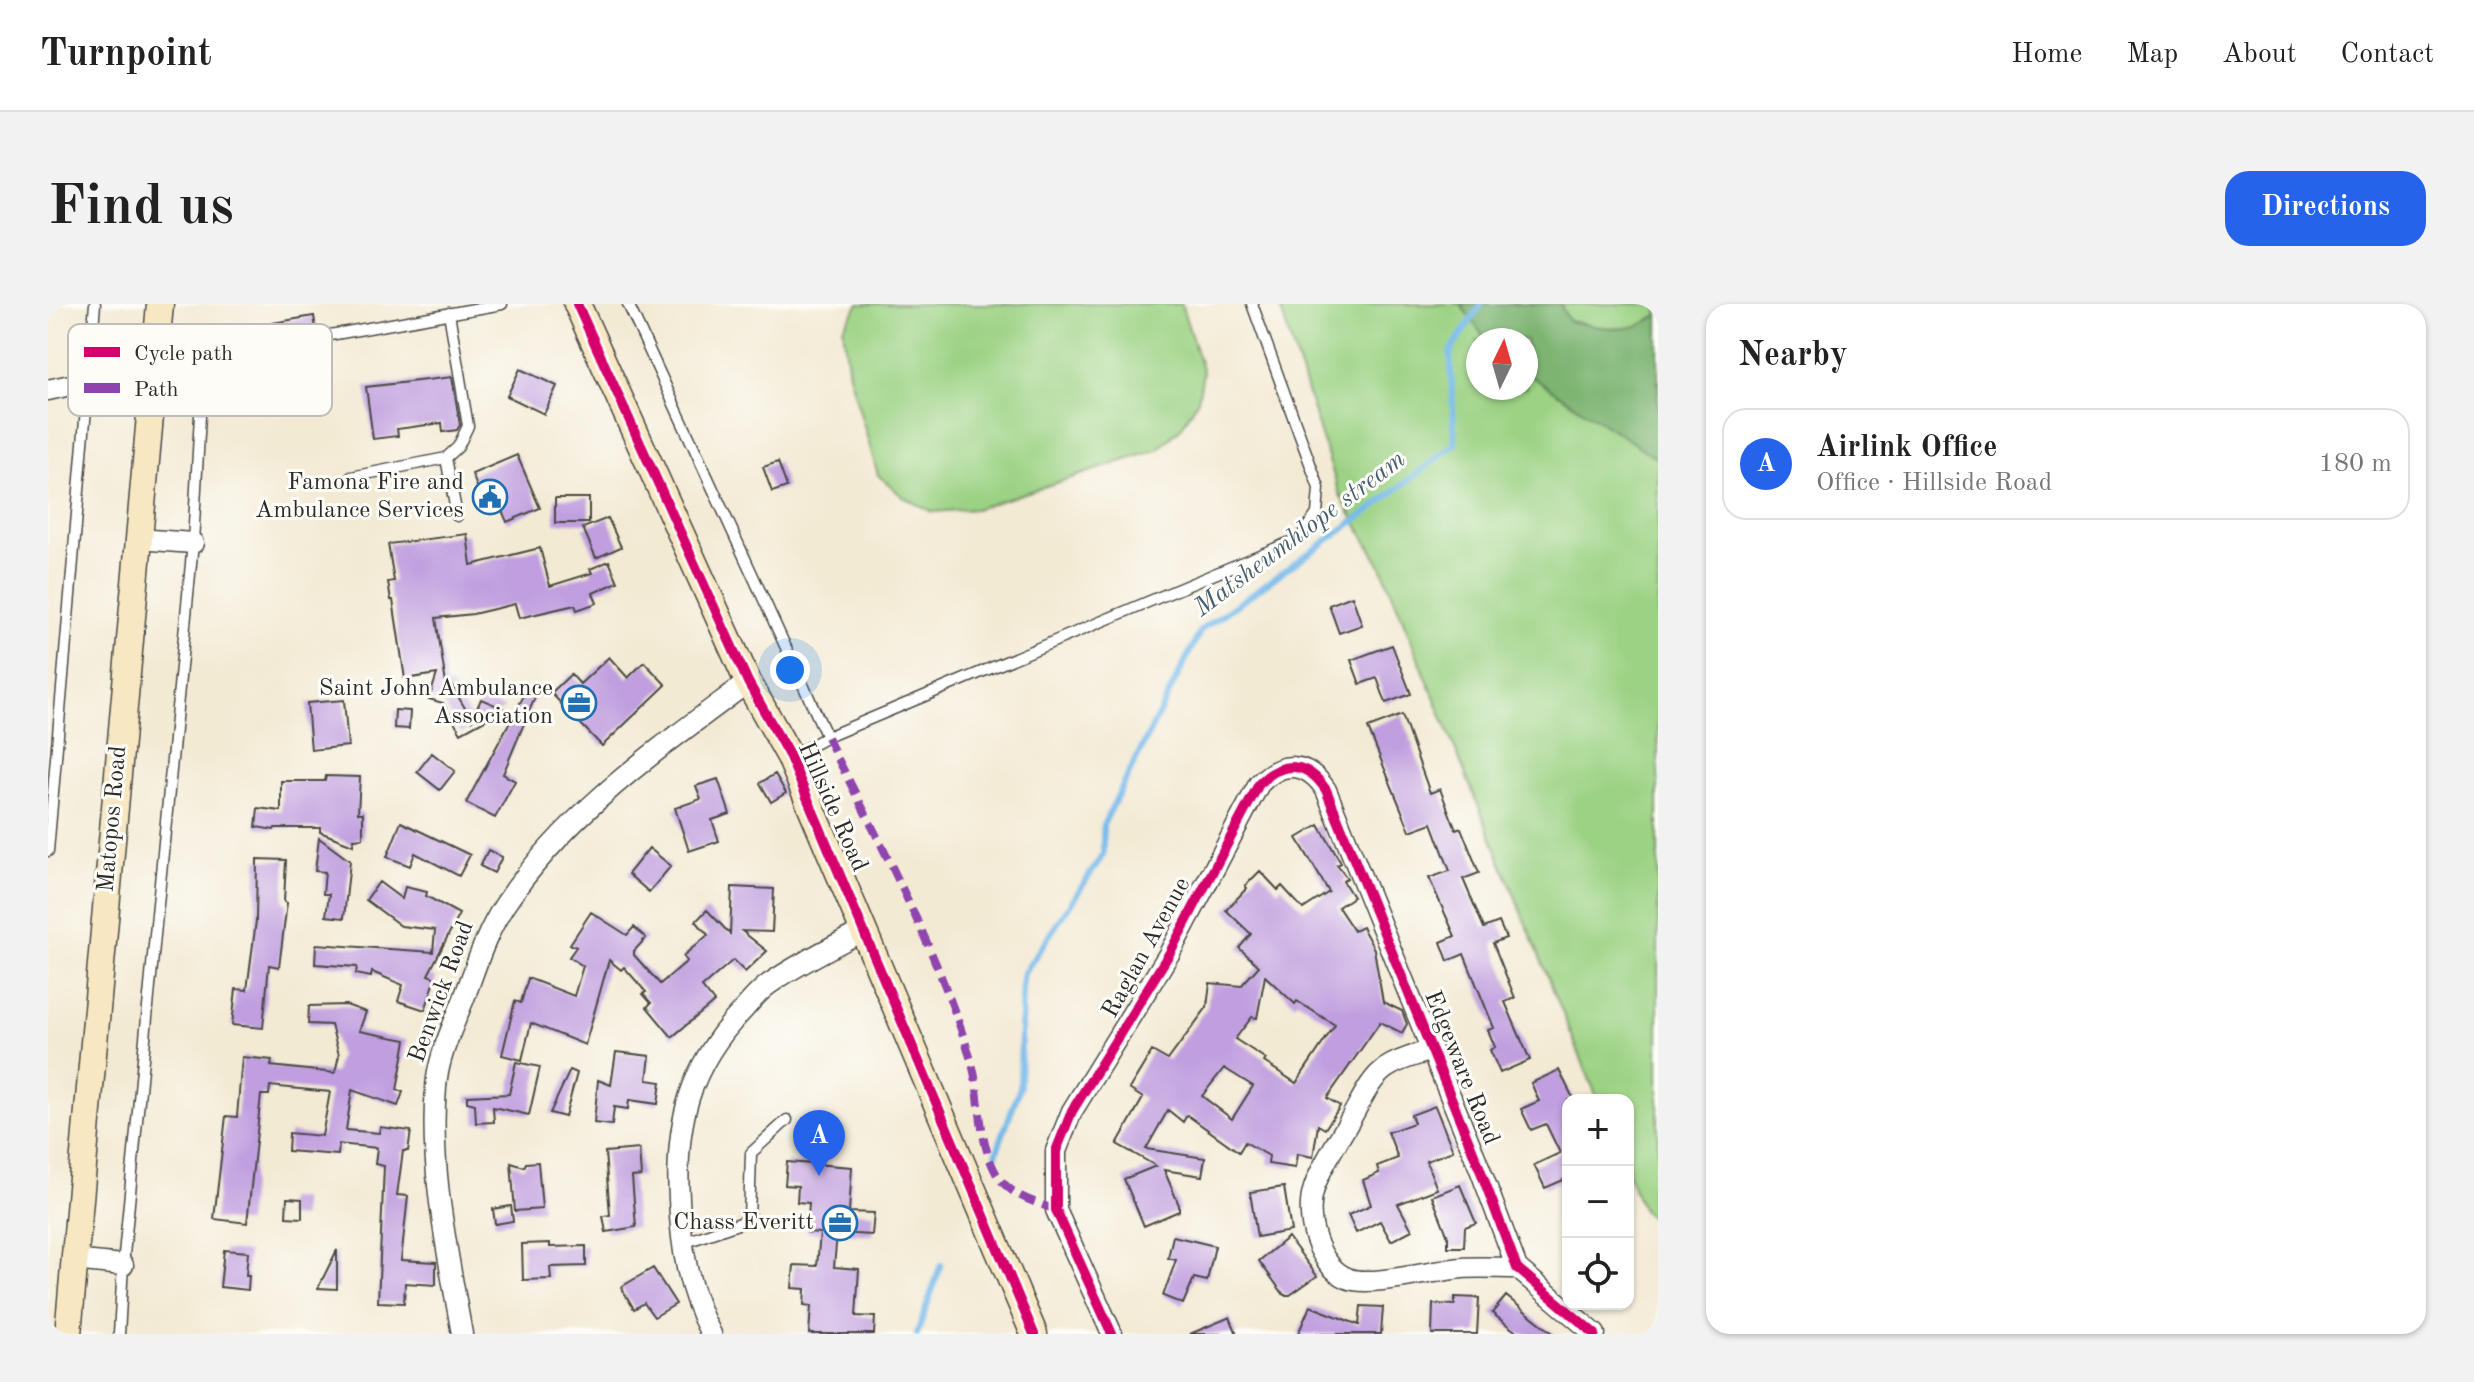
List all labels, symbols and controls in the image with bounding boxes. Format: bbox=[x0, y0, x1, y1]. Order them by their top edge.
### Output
text: Turnpoint bbox=[40, 36, 212, 74]
text: Home bbox=[2011, 41, 2082, 69]
text: Map bbox=[2126, 41, 2178, 69]
text: About bbox=[2222, 41, 2297, 69]
text: Contact bbox=[2341, 41, 2434, 69]
button: Directions bbox=[2225, 171, 2426, 246]
text: Find us bbox=[48, 180, 234, 236]
legend bbox=[68, 324, 332, 416]
north arrow bbox=[1466, 328, 1538, 400]
text: Nearby bbox=[1738, 339, 1848, 373]
text: Cycle path bbox=[134, 343, 233, 365]
text: Path bbox=[134, 379, 179, 401]
text: Airlink Office bbox=[1816, 433, 1997, 463]
water label: Matsheumhlope stream bbox=[1189, 446, 1410, 622]
text: A bbox=[1756, 451, 1776, 477]
text: 180 m bbox=[2319, 451, 2392, 477]
text: Office · Hillside Road bbox=[1816, 470, 2052, 496]
place label: Famona Fire and Ambulance Services bbox=[255, 471, 464, 523]
public building icon: Famona Fire and Ambulance Services bbox=[471, 478, 509, 516]
your location bbox=[770, 650, 810, 690]
place label: Saint John Ambulance Association bbox=[319, 677, 553, 729]
office icon: Saint John Ambulance Association bbox=[560, 684, 598, 722]
street label: Hillside Road bbox=[793, 739, 871, 875]
street label: Matopos Road bbox=[95, 745, 131, 893]
street label: Raglan Avenue bbox=[1099, 874, 1195, 1022]
street label: Benwick Road bbox=[405, 918, 479, 1066]
street label: Edgeware Road bbox=[1419, 988, 1503, 1148]
map controls bbox=[1562, 1094, 1634, 1310]
button: + bbox=[1562, 1094, 1634, 1166]
pin: A bbox=[793, 1110, 845, 1176]
button: − bbox=[1562, 1166, 1634, 1238]
office icon: Chass Everitt bbox=[821, 1204, 859, 1242]
place label: Chass Everitt bbox=[673, 1211, 814, 1235]
button: locate bbox=[1562, 1238, 1634, 1310]

